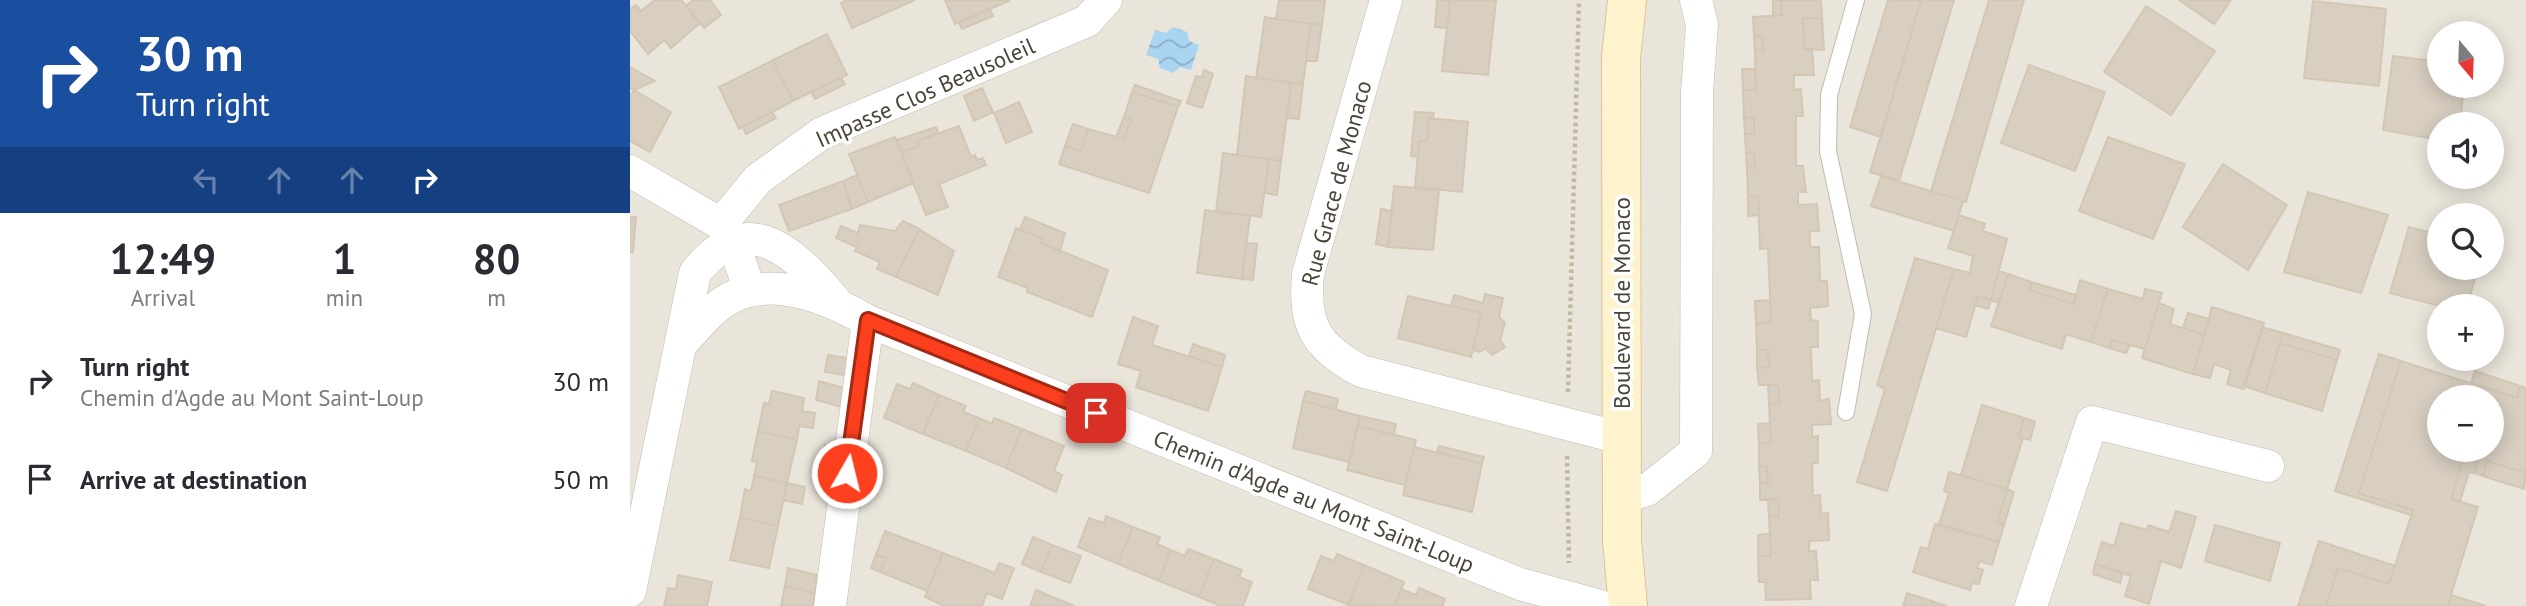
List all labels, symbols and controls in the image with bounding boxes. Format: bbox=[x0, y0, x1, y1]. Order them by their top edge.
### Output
text: 30 m bbox=[136, 21, 243, 85]
north arrow bbox=[2427, 21, 2504, 98]
map controls bbox=[2427, 21, 2504, 462]
icon: right bbox=[21, 28, 112, 119]
street label: Impasse Clos Beausoleil bbox=[811, 31, 1039, 153]
street label: Rue Grace de Monaco bbox=[1295, 77, 1377, 289]
text: Turn right bbox=[136, 83, 270, 125]
button: sound bbox=[2427, 112, 2504, 189]
icon: left bbox=[187, 161, 225, 199]
icon: ahead bbox=[260, 161, 298, 199]
icon: ahead bbox=[333, 161, 371, 199]
icon: right bbox=[406, 161, 444, 199]
street label: Boulevard de Monaco bbox=[1607, 197, 1636, 409]
button: search bbox=[2427, 203, 2504, 280]
text: 12:49 bbox=[110, 231, 216, 286]
text: 1 bbox=[333, 231, 356, 286]
text: 80 bbox=[473, 231, 520, 286]
text: Arrival bbox=[131, 283, 195, 312]
text: min bbox=[326, 283, 363, 312]
text: m bbox=[487, 283, 506, 312]
button: + bbox=[2427, 294, 2504, 371]
text: Turn right bbox=[80, 350, 189, 383]
icon: right bbox=[21, 362, 59, 400]
text: 30 m bbox=[553, 365, 609, 398]
text: Chemin d'Agde au Mont Saint-Loup bbox=[80, 383, 424, 412]
pin bbox=[1066, 383, 1126, 443]
button: − bbox=[2427, 385, 2504, 462]
icon: arrive bbox=[1077, 394, 1115, 432]
street label: Chemin d'Agde au Mont Saint-Loup bbox=[1149, 423, 1479, 579]
position arrow bbox=[810, 436, 884, 510]
icon: arrive bbox=[21, 460, 59, 498]
text: Arrive at destination bbox=[80, 463, 307, 496]
text: 50 m bbox=[553, 463, 609, 496]

